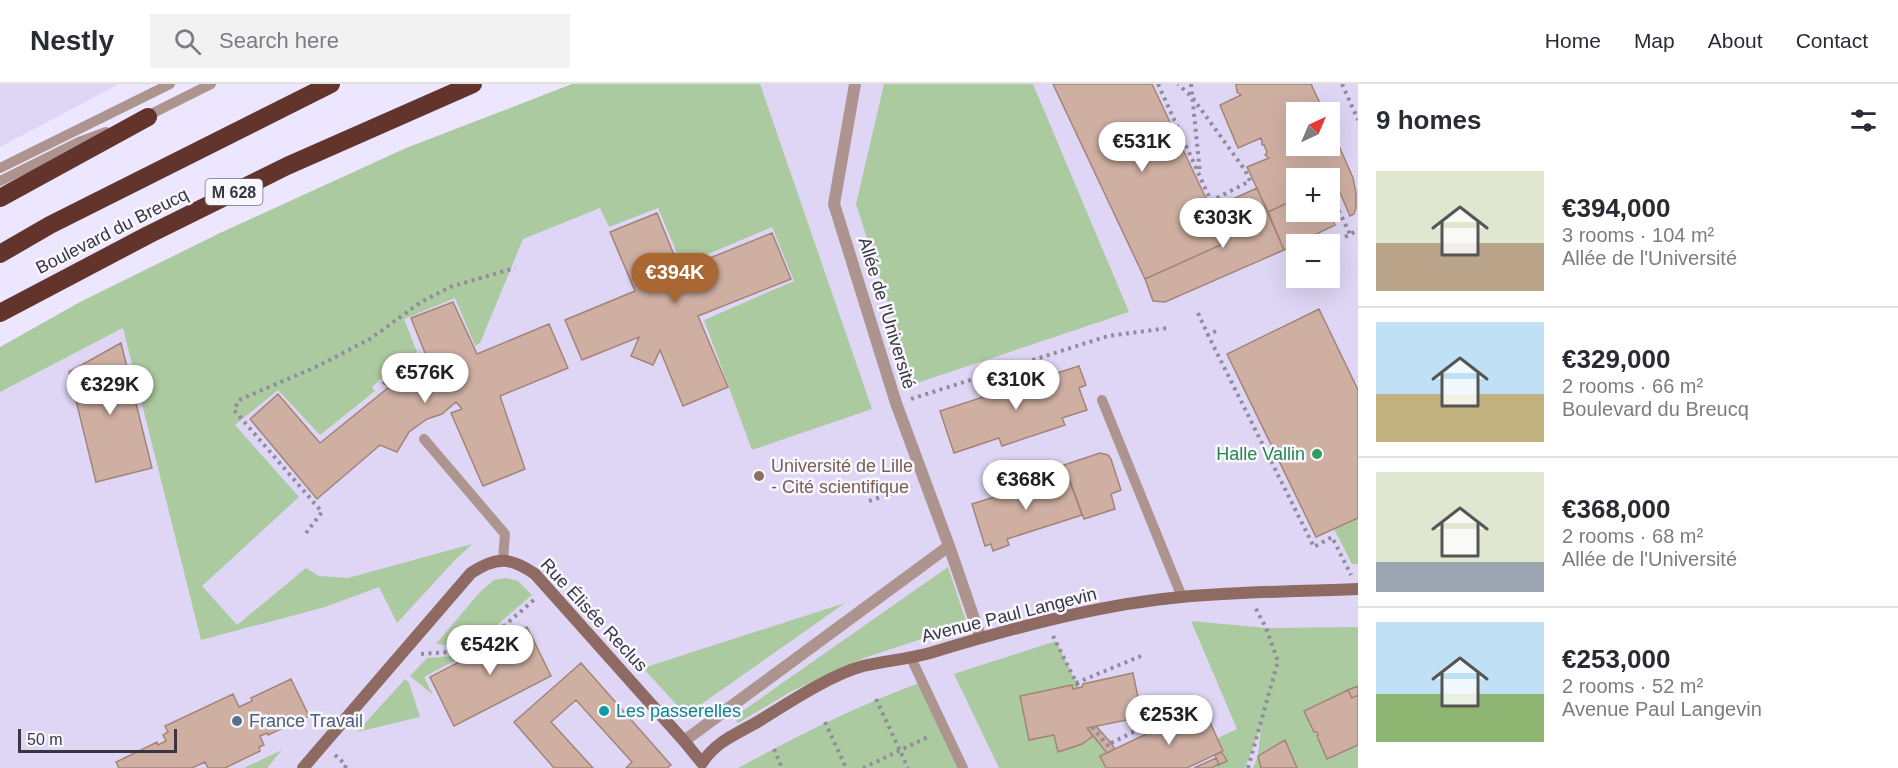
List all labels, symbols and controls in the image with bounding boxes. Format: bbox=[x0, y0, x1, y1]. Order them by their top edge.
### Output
search box bbox=[150, 14, 570, 68]
text: Nestly bbox=[30, 25, 114, 56]
icon: search bbox=[171, 25, 204, 58]
text: Search here bbox=[219, 28, 339, 53]
text: Home bbox=[1545, 29, 1601, 52]
text: Map bbox=[1634, 29, 1675, 52]
text: About bbox=[1708, 29, 1763, 52]
text: Contact bbox=[1796, 29, 1868, 52]
north arrow bbox=[1286, 102, 1340, 156]
map controls bbox=[1286, 102, 1340, 288]
icon: filters bbox=[1847, 104, 1880, 137]
text: 9 homes bbox=[1376, 105, 1482, 135]
pin: €531K bbox=[1100, 122, 1184, 173]
text: €531K bbox=[1113, 130, 1171, 152]
button: + bbox=[1286, 168, 1340, 222]
road number: M 628 bbox=[206, 179, 262, 205]
street label: Boulevard du Breucq bbox=[33, 184, 191, 278]
text: €394,000 bbox=[1562, 193, 1670, 223]
icon: home bbox=[1424, 195, 1496, 267]
pin: €303K bbox=[1181, 198, 1265, 249]
text: €303K bbox=[1194, 206, 1252, 228]
text: 3 rooms · 104 m² bbox=[1562, 224, 1714, 246]
button: − bbox=[1286, 234, 1340, 288]
street label: Allée de l'Université bbox=[854, 235, 920, 391]
text: Allée de l'Université bbox=[1562, 247, 1737, 269]
pin: €394K bbox=[633, 253, 717, 304]
text: €394K bbox=[646, 261, 704, 283]
text: €329,000 bbox=[1562, 344, 1670, 374]
icon: home bbox=[1424, 346, 1496, 418]
pin: €576K bbox=[383, 353, 467, 404]
pin: €310K bbox=[974, 360, 1058, 411]
text: €576K bbox=[396, 361, 454, 383]
pin: €329K bbox=[68, 365, 152, 416]
text: €310K bbox=[987, 368, 1045, 390]
text: €329K bbox=[81, 373, 139, 395]
text: 2 rooms · 66 m² bbox=[1562, 375, 1703, 397]
text: Boulevard du Breucq bbox=[1562, 398, 1749, 420]
place label: Halle Vallin bbox=[1216, 444, 1305, 464]
marker: Halle Vallin bbox=[1310, 447, 1324, 461]
place label: Université de Lille ‐ Cité scientifique bbox=[771, 456, 913, 497]
pin: €368K bbox=[984, 460, 1068, 511]
text: €368K bbox=[997, 468, 1055, 490]
marker: Université de Lille ‐ Cité scientifique bbox=[752, 469, 766, 483]
text: €368,000 bbox=[1562, 494, 1670, 524]
icon: home bbox=[1424, 496, 1496, 568]
text: 2 rooms · 68 m² bbox=[1562, 525, 1703, 547]
text: Allée de l'Université bbox=[1562, 548, 1737, 570]
street label: Rue Élisée Reclus bbox=[537, 554, 651, 676]
street label: Avenue Paul Langevin bbox=[919, 584, 1099, 646]
pin: €542K bbox=[448, 625, 532, 676]
text: €542K bbox=[461, 633, 519, 655]
text: €253,000 bbox=[1562, 644, 1670, 674]
icon: home bbox=[1424, 646, 1496, 718]
text: 2 rooms · 52 m² bbox=[1562, 675, 1703, 697]
pin: €253K bbox=[1127, 695, 1211, 746]
text: Avenue Paul Langevin bbox=[1562, 698, 1762, 720]
place label: Les passerelles bbox=[616, 701, 741, 721]
text: €253K bbox=[1140, 703, 1198, 725]
marker: Les passerelles bbox=[597, 704, 611, 718]
place label: France Travail bbox=[249, 711, 363, 731]
marker: France Travail bbox=[230, 714, 244, 728]
scale bar bbox=[18, 726, 177, 754]
text: 50 m bbox=[27, 731, 63, 748]

